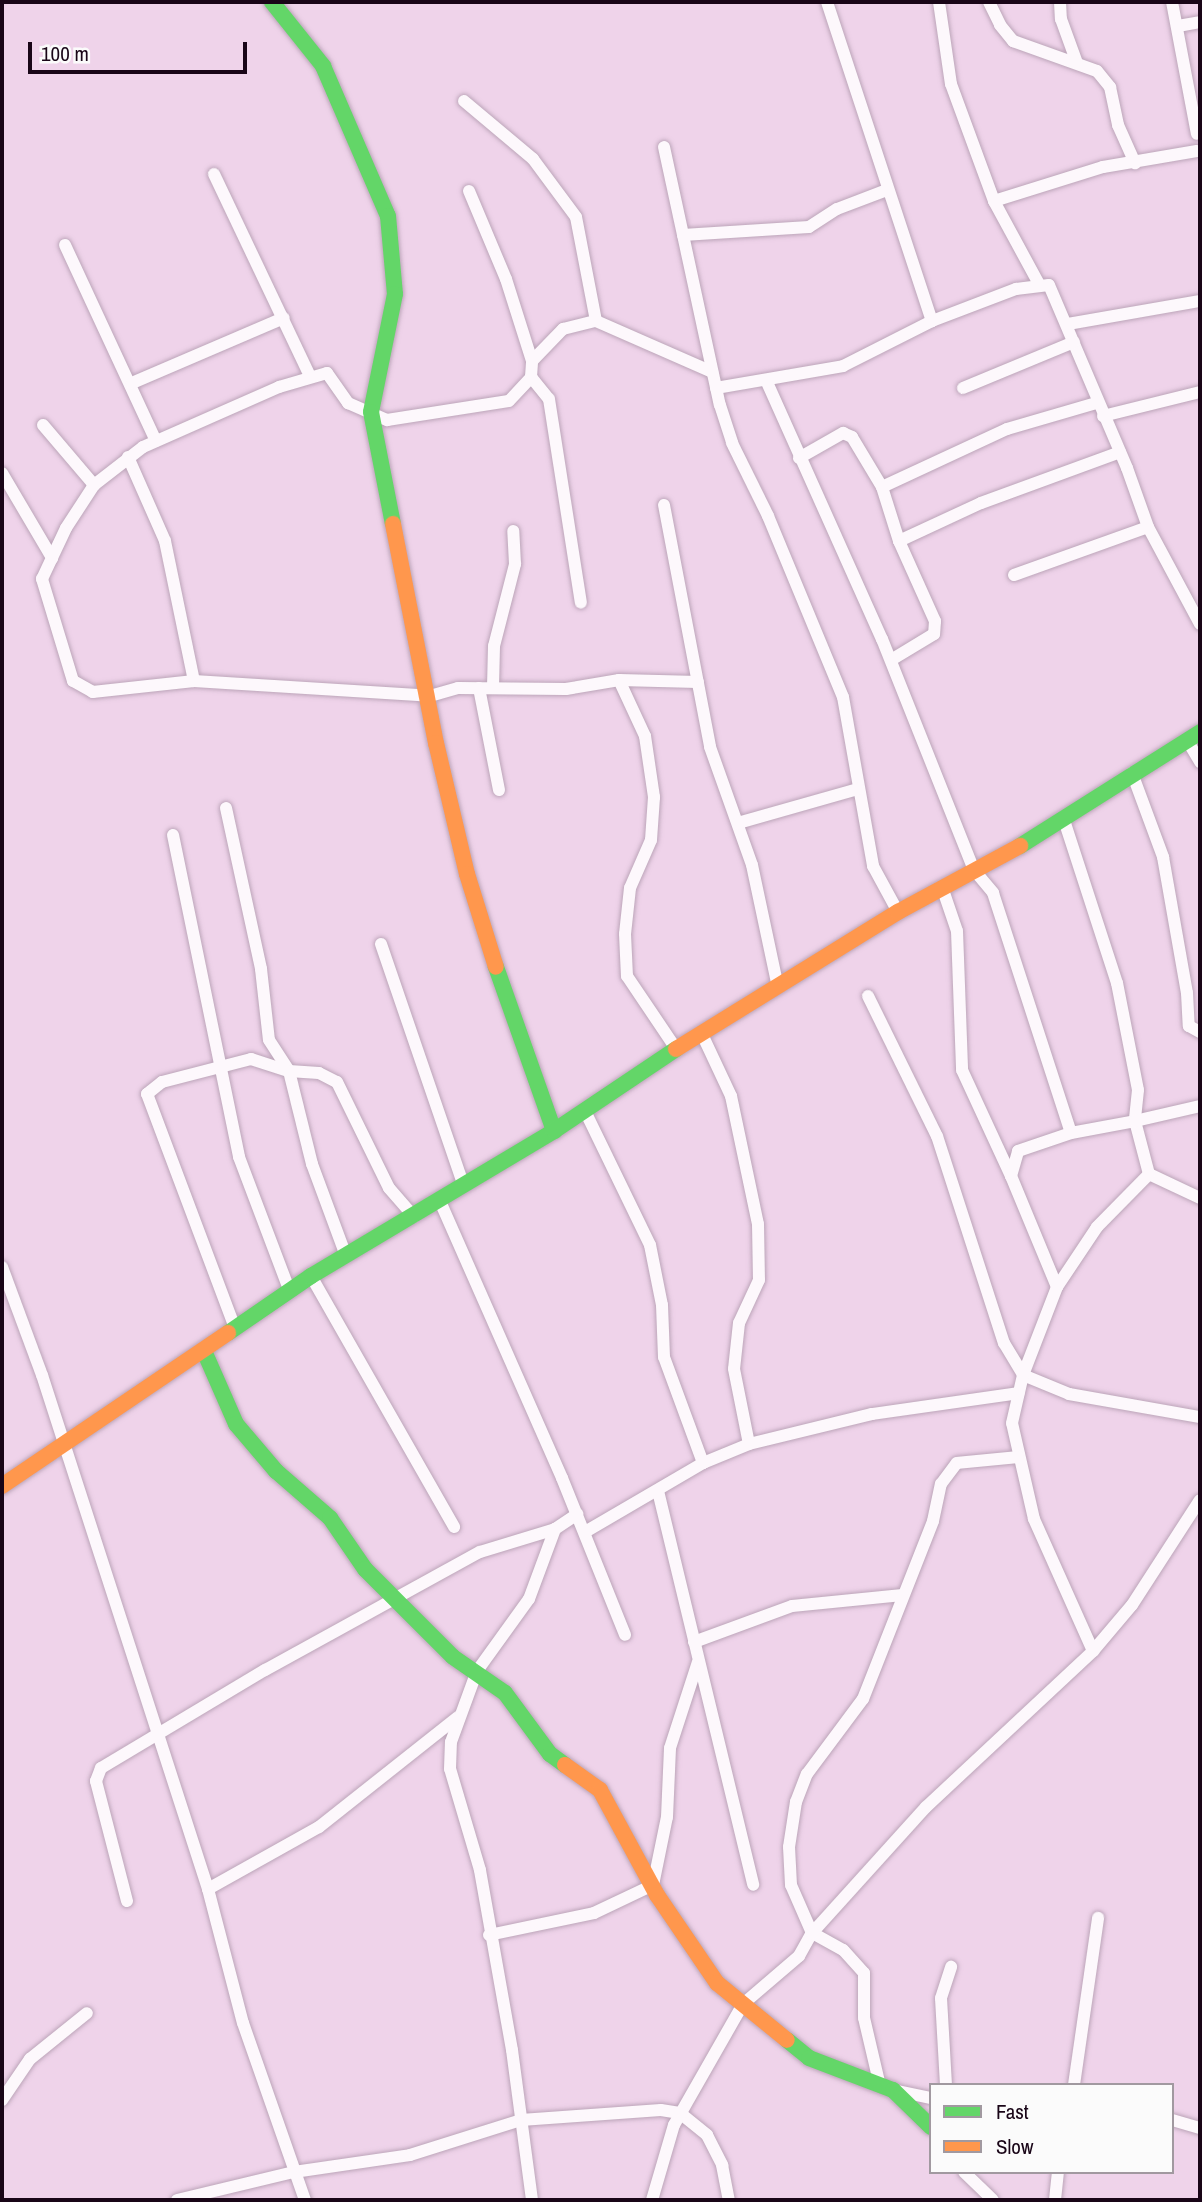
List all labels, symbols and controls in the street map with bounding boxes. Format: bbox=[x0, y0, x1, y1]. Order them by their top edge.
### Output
scale bar bbox=[32, 28, 250, 72]
text: 100 m bbox=[41, 39, 89, 68]
legend bbox=[929, 2083, 1174, 2174]
text: Fast bbox=[996, 2097, 1029, 2126]
text: Slow bbox=[996, 2132, 1033, 2161]

